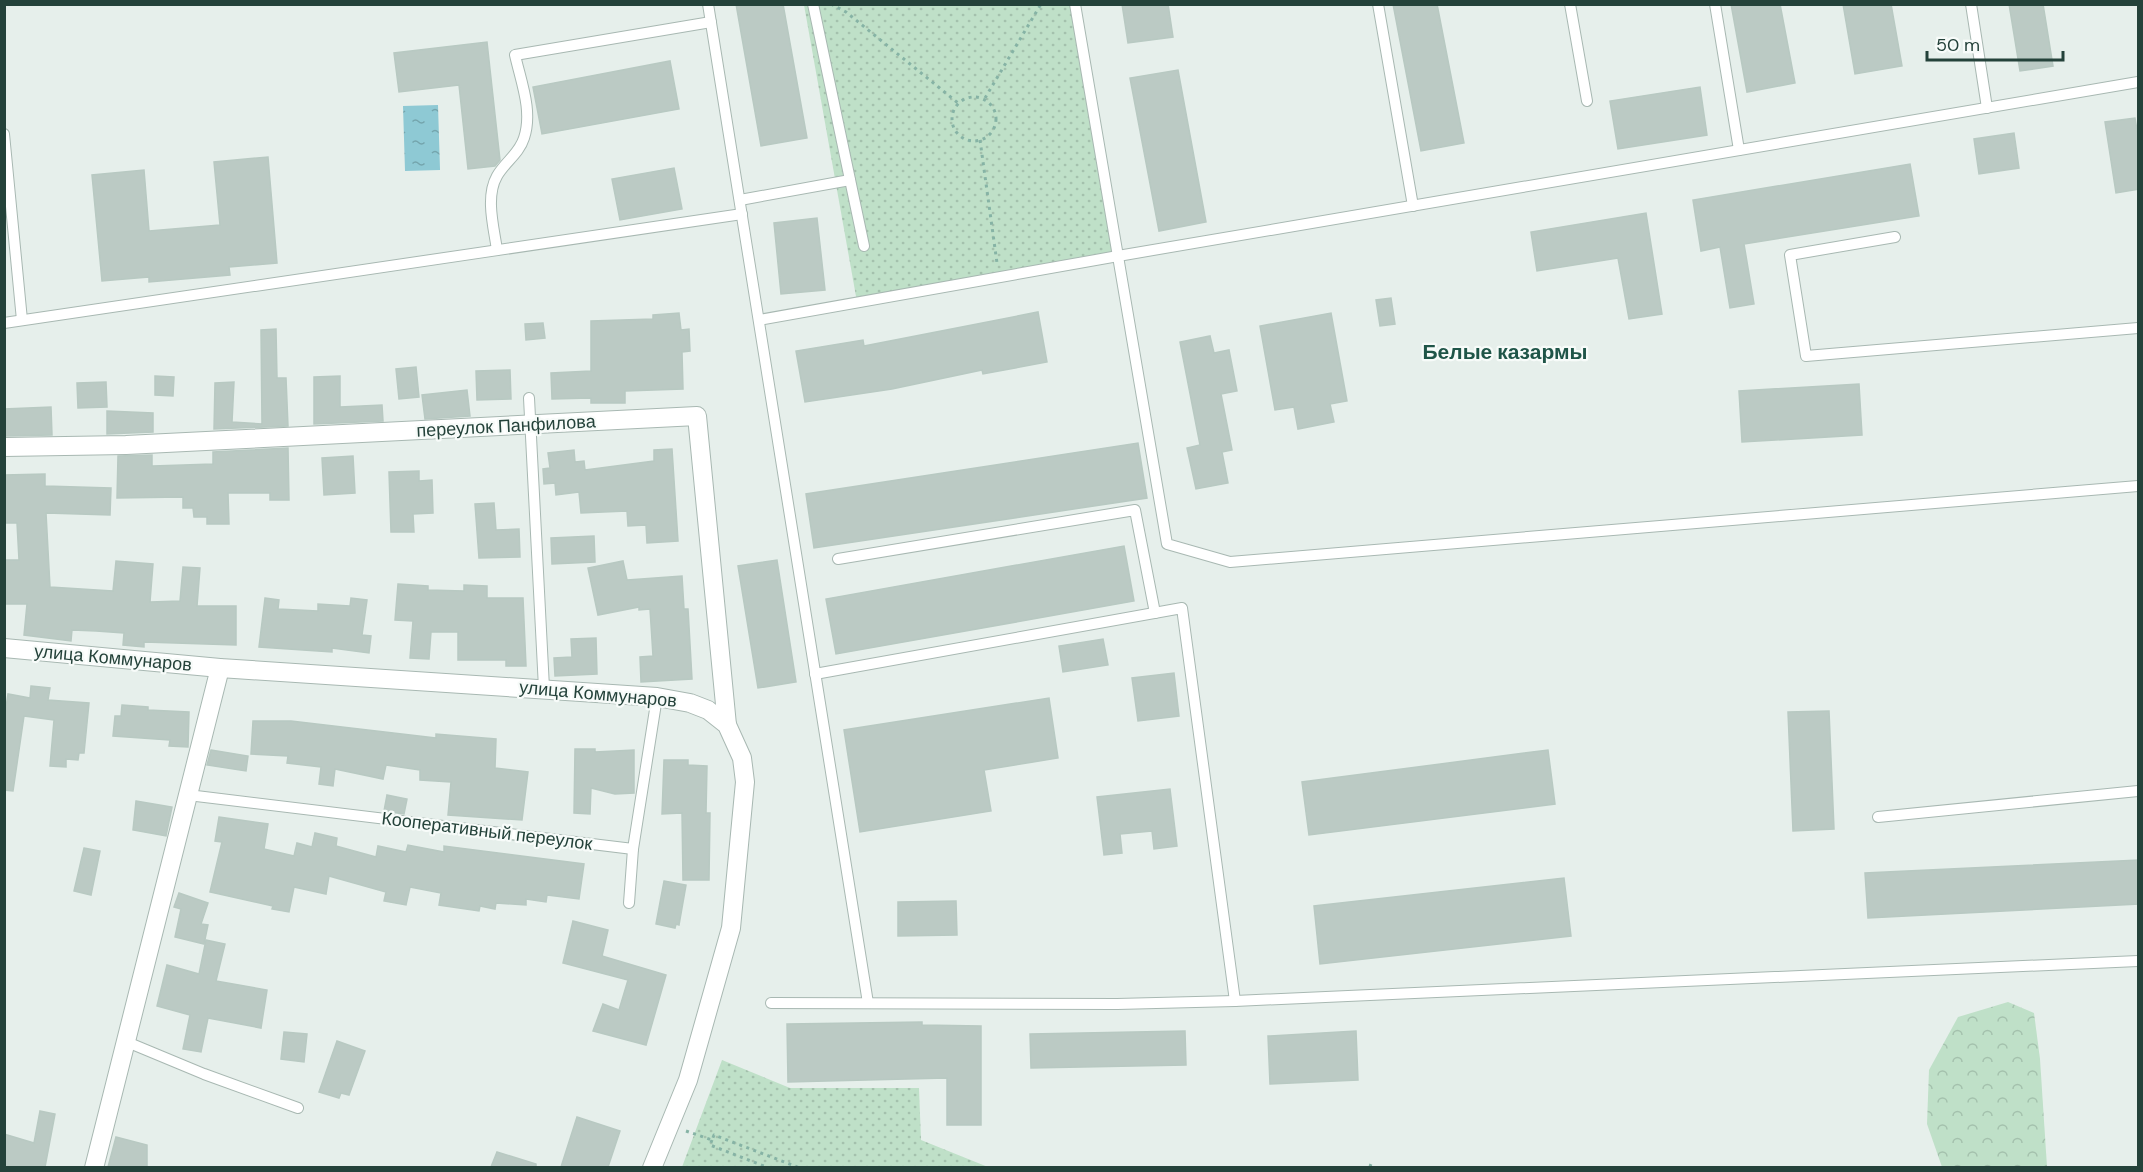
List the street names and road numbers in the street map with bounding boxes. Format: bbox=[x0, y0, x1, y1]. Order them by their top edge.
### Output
street label: переулок Панфилова bbox=[416, 409, 597, 443]
street label: улица Коммунаров bbox=[33, 639, 193, 677]
street label: улица Коммунаров bbox=[518, 675, 678, 713]
street label: Кооперативный переулок bbox=[380, 806, 594, 856]

